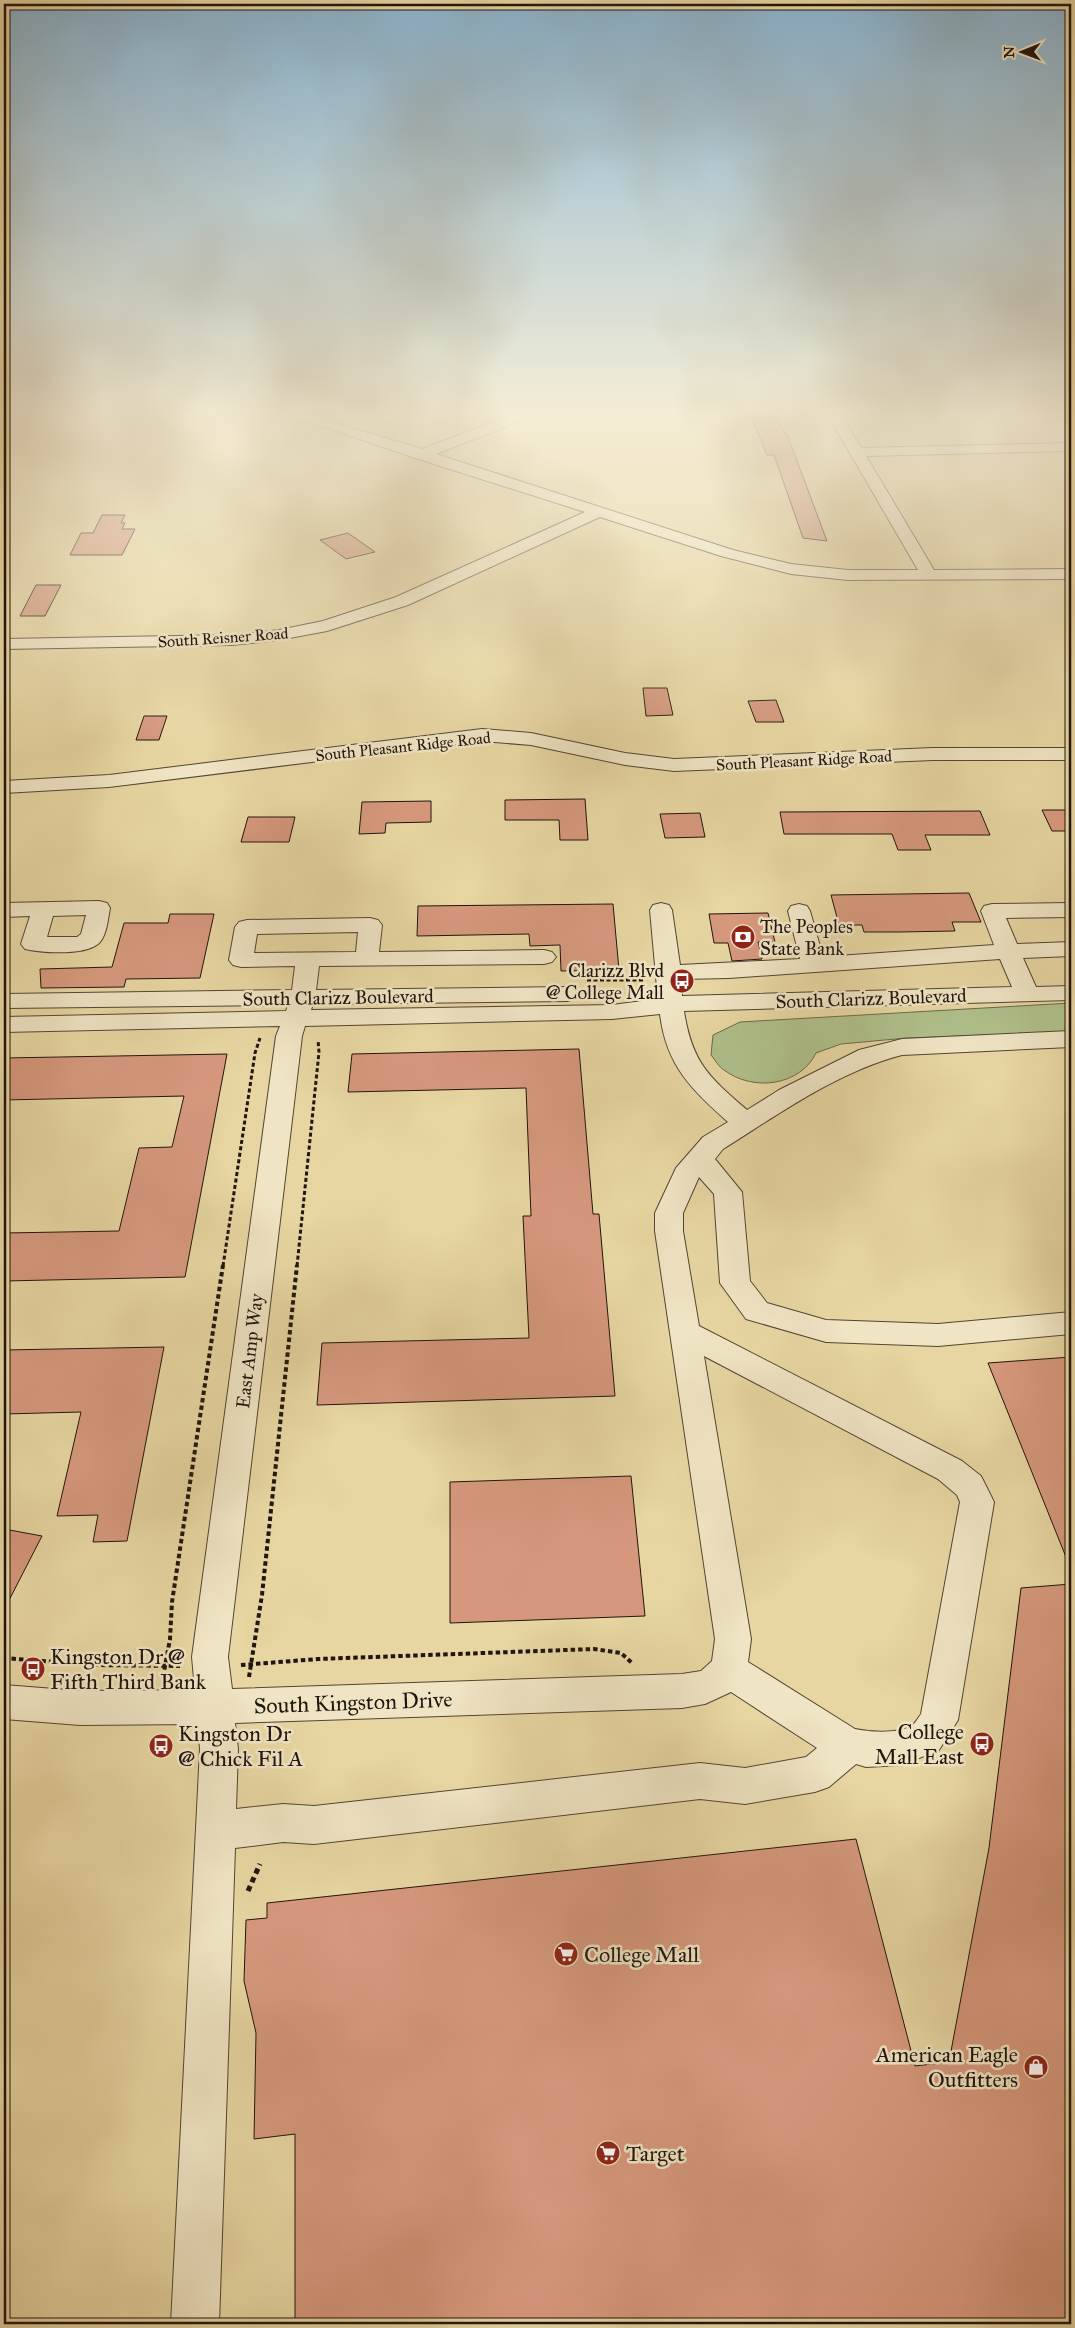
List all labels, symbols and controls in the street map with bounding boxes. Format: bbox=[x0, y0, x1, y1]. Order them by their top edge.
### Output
north arrow bbox=[998, 28, 1048, 78]
text: N bbox=[1001, 46, 1018, 58]
street label: South Reisner Road bbox=[157, 623, 289, 652]
street label: South Pleasant Ridge Road bbox=[314, 728, 492, 766]
street label: South Pleasant Ridge Road bbox=[715, 746, 893, 776]
place label: The Peoples State Bank bbox=[760, 915, 853, 960]
bank icon: The Peoples State Bank bbox=[730, 924, 756, 950]
place label: Clarizz Blvd @ College Mall bbox=[546, 959, 665, 1005]
bus stop icon: Clarizz Blvd @ College Mall bbox=[669, 968, 695, 994]
street label: South Clarizz Boulevard bbox=[242, 984, 434, 1011]
street label: South Clarizz Boulevard bbox=[775, 984, 967, 1013]
street label: East Amp Way bbox=[231, 1291, 268, 1410]
place label: Kingston Dr @ Fifth Third Bank bbox=[50, 1643, 207, 1695]
bus stop icon: Kingston Dr @ Fifth Third Bank bbox=[20, 1656, 46, 1682]
street label: South Kingston Drive bbox=[253, 1686, 453, 1719]
place label: College Mall East bbox=[875, 1718, 964, 1770]
place label: Kingston Dr @ Chick Fil A bbox=[178, 1720, 303, 1772]
bus stop icon: College Mall East bbox=[969, 1731, 995, 1757]
bus stop icon: Kingston Dr @ Chick Fil A bbox=[148, 1733, 174, 1759]
supermarket icon: College Mall bbox=[553, 1941, 579, 1967]
place label: College Mall bbox=[584, 1941, 699, 1968]
place label: American Eagle Outfitters bbox=[875, 2041, 1018, 2093]
shop icon: American Eagle Outfitters bbox=[1023, 2054, 1049, 2080]
supermarket icon: Target bbox=[595, 2140, 621, 2166]
place label: Target bbox=[626, 2140, 685, 2167]

